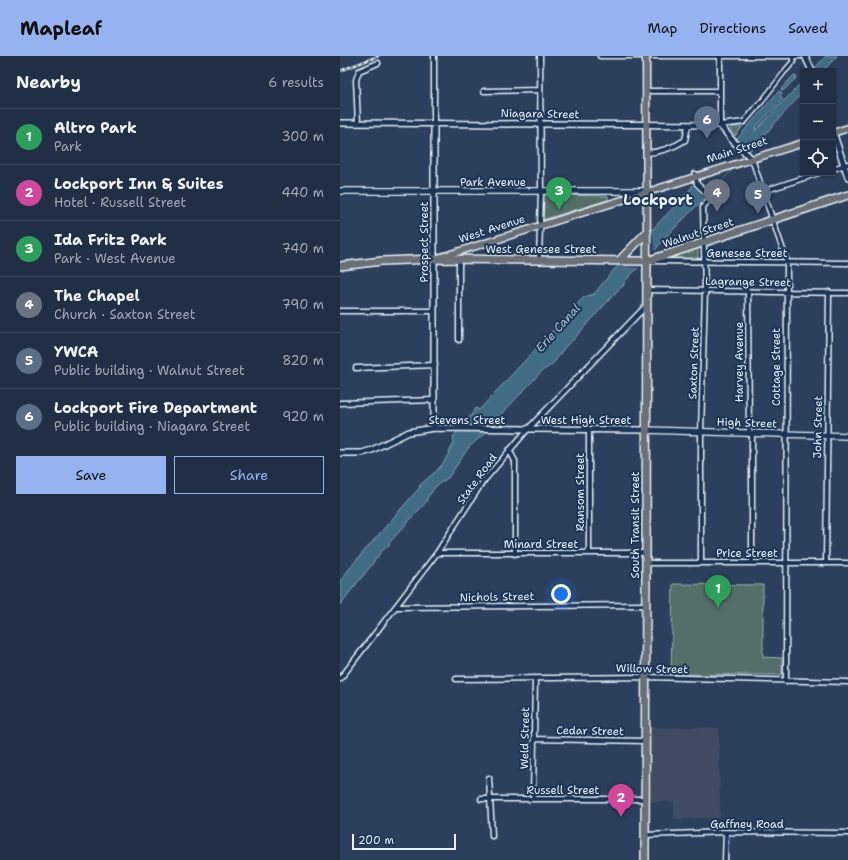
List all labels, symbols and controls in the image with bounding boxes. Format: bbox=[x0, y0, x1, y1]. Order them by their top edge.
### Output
text: Mapleaf bbox=[20, 16, 102, 41]
text: Map bbox=[648, 19, 678, 37]
text: Directions bbox=[700, 19, 766, 37]
text: Saved bbox=[788, 19, 828, 37]
map controls bbox=[800, 68, 836, 176]
button: + bbox=[800, 68, 836, 104]
text: Nearby bbox=[16, 71, 81, 93]
text: 6 results bbox=[268, 74, 324, 91]
button: − bbox=[800, 104, 836, 140]
street label: Niagara Street bbox=[500, 106, 580, 122]
pin: 6 bbox=[694, 106, 720, 139]
text: Altro Park bbox=[54, 118, 137, 138]
text: 1 bbox=[26, 128, 32, 145]
text: 300 m bbox=[281, 128, 324, 145]
street label: Main Street bbox=[705, 133, 770, 167]
text: Park bbox=[54, 138, 82, 155]
button: locate bbox=[800, 140, 836, 176]
text: Lockport Inn & Suites bbox=[54, 174, 224, 194]
street label: Park Avenue bbox=[460, 175, 526, 190]
pin: 3 bbox=[546, 177, 572, 210]
pin: 4 bbox=[704, 179, 730, 212]
pin: 5 bbox=[745, 181, 771, 214]
text: 2 bbox=[24, 184, 34, 201]
text: 440 m bbox=[282, 184, 324, 201]
district label: Lockport bbox=[623, 190, 693, 210]
text: Hotel · Russell Street bbox=[54, 194, 186, 211]
street label: Prospect Street bbox=[417, 201, 432, 283]
street label: West Avenue bbox=[457, 211, 527, 247]
street label: Walnut Street bbox=[660, 214, 736, 252]
text: Ida Fritz Park bbox=[54, 230, 167, 250]
text: 3 bbox=[24, 240, 34, 257]
text: 740 m bbox=[282, 240, 324, 257]
street label: West Genesee Street bbox=[486, 242, 597, 257]
street label: Genesee Street bbox=[707, 246, 788, 261]
text: Park · West Avenue bbox=[54, 250, 176, 267]
street label: Lagrange Street bbox=[705, 274, 791, 290]
text: The Chapel bbox=[54, 286, 140, 306]
text: 4 bbox=[24, 296, 34, 313]
text: 790 m bbox=[282, 296, 324, 313]
water label: Erie Canal bbox=[532, 300, 584, 356]
text: Church · Saxton Street bbox=[54, 306, 195, 323]
street label: Harvey Avenue bbox=[732, 322, 747, 402]
street label: Saxton Street bbox=[685, 326, 703, 400]
street label: Cottage Street bbox=[769, 328, 784, 406]
text: YWCA bbox=[54, 342, 98, 362]
text: 5 bbox=[25, 352, 33, 369]
text: 820 m bbox=[282, 352, 324, 369]
text: Public building · Walnut Street bbox=[54, 362, 245, 379]
street label: John Street bbox=[810, 395, 826, 458]
text: Lockport Fire Department bbox=[54, 398, 257, 418]
text: 6 bbox=[24, 408, 34, 425]
text: 920 m bbox=[282, 408, 324, 425]
street label: Stevens Street bbox=[429, 413, 505, 428]
street label: West High Street bbox=[541, 413, 631, 428]
street label: High Street bbox=[716, 414, 778, 432]
text: Public building · Niagara Street bbox=[54, 418, 250, 435]
street label: State Road bbox=[453, 451, 501, 507]
street label: Ransom Street bbox=[573, 453, 588, 531]
button: Save bbox=[16, 456, 166, 494]
button: Share bbox=[174, 456, 324, 494]
street label: South Transit Street bbox=[628, 471, 643, 579]
street label: Minard Street bbox=[504, 537, 579, 552]
street label: Price Street bbox=[716, 546, 778, 561]
pin: 1 bbox=[705, 575, 731, 608]
your location bbox=[551, 584, 571, 604]
street label: Nichols Street bbox=[459, 589, 535, 605]
street label: Willow Street bbox=[616, 661, 688, 677]
street label: Weld Street bbox=[517, 706, 533, 769]
street label: Cedar Street bbox=[556, 723, 624, 739]
street label: Russell Street bbox=[527, 783, 600, 798]
pin: 2 bbox=[608, 784, 634, 817]
street label: Gaffney Road bbox=[710, 817, 784, 832]
scale bar bbox=[352, 832, 456, 851]
text: 200 m bbox=[358, 833, 394, 848]

